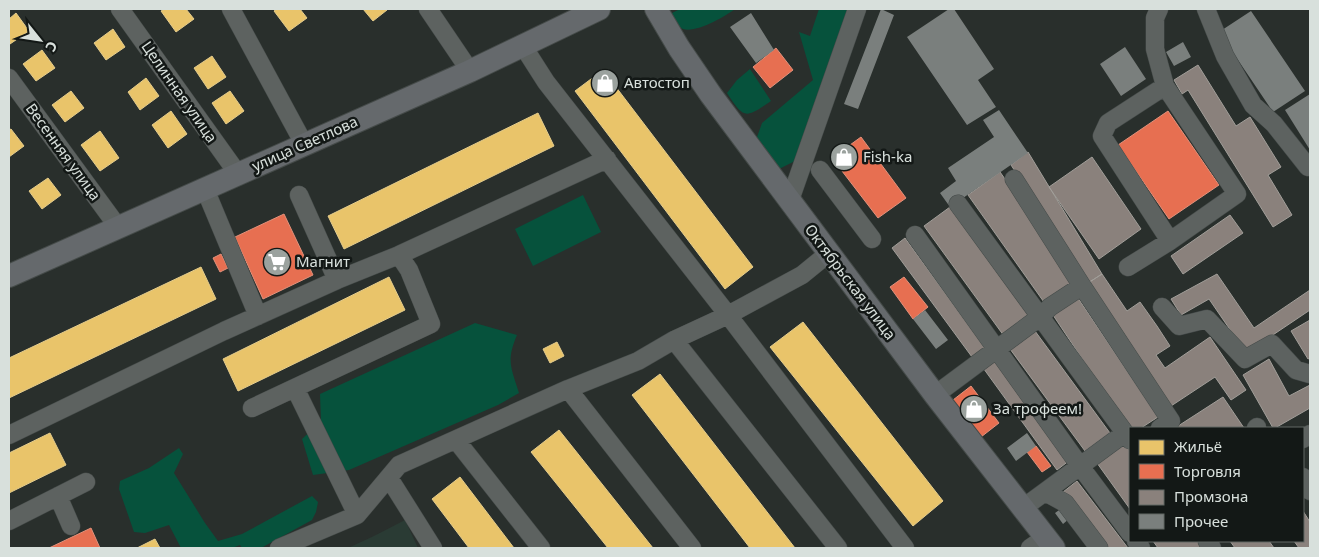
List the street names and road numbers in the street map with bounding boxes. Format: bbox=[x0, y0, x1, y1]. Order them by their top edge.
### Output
street label: Целинная улица bbox=[137, 37, 222, 146]
street label: Весенняя улица bbox=[22, 99, 106, 204]
street label: улица Светлова bbox=[249, 111, 361, 175]
street label: Октябрьская улица bbox=[801, 220, 901, 343]

